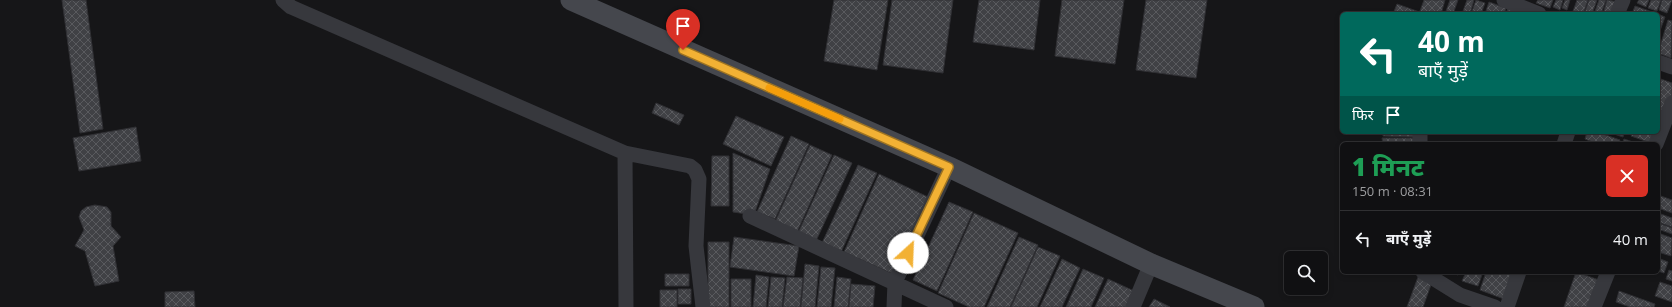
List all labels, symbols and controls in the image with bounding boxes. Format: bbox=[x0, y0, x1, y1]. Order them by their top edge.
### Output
pin bbox=[666, 9, 700, 50]
icon: arrive bbox=[672, 15, 694, 37]
text: 40 m bbox=[1418, 22, 1485, 60]
icon: left bbox=[1352, 28, 1404, 80]
text: बाएँ मुड़ें bbox=[1418, 58, 1468, 82]
text: फिर bbox=[1352, 104, 1374, 124]
icon: arrive bbox=[1382, 104, 1404, 126]
text: 1 मिनट bbox=[1352, 150, 1424, 183]
button: close bbox=[1606, 155, 1648, 197]
text: 150 m · 08:31 bbox=[1352, 182, 1433, 200]
icon: left bbox=[1352, 228, 1374, 250]
text: बाएँ मुड़ें bbox=[1386, 228, 1431, 248]
text: 40 m bbox=[1613, 229, 1648, 249]
position arrow bbox=[887, 232, 929, 274]
map controls bbox=[1284, 251, 1328, 295]
button: search bbox=[1284, 251, 1328, 295]

